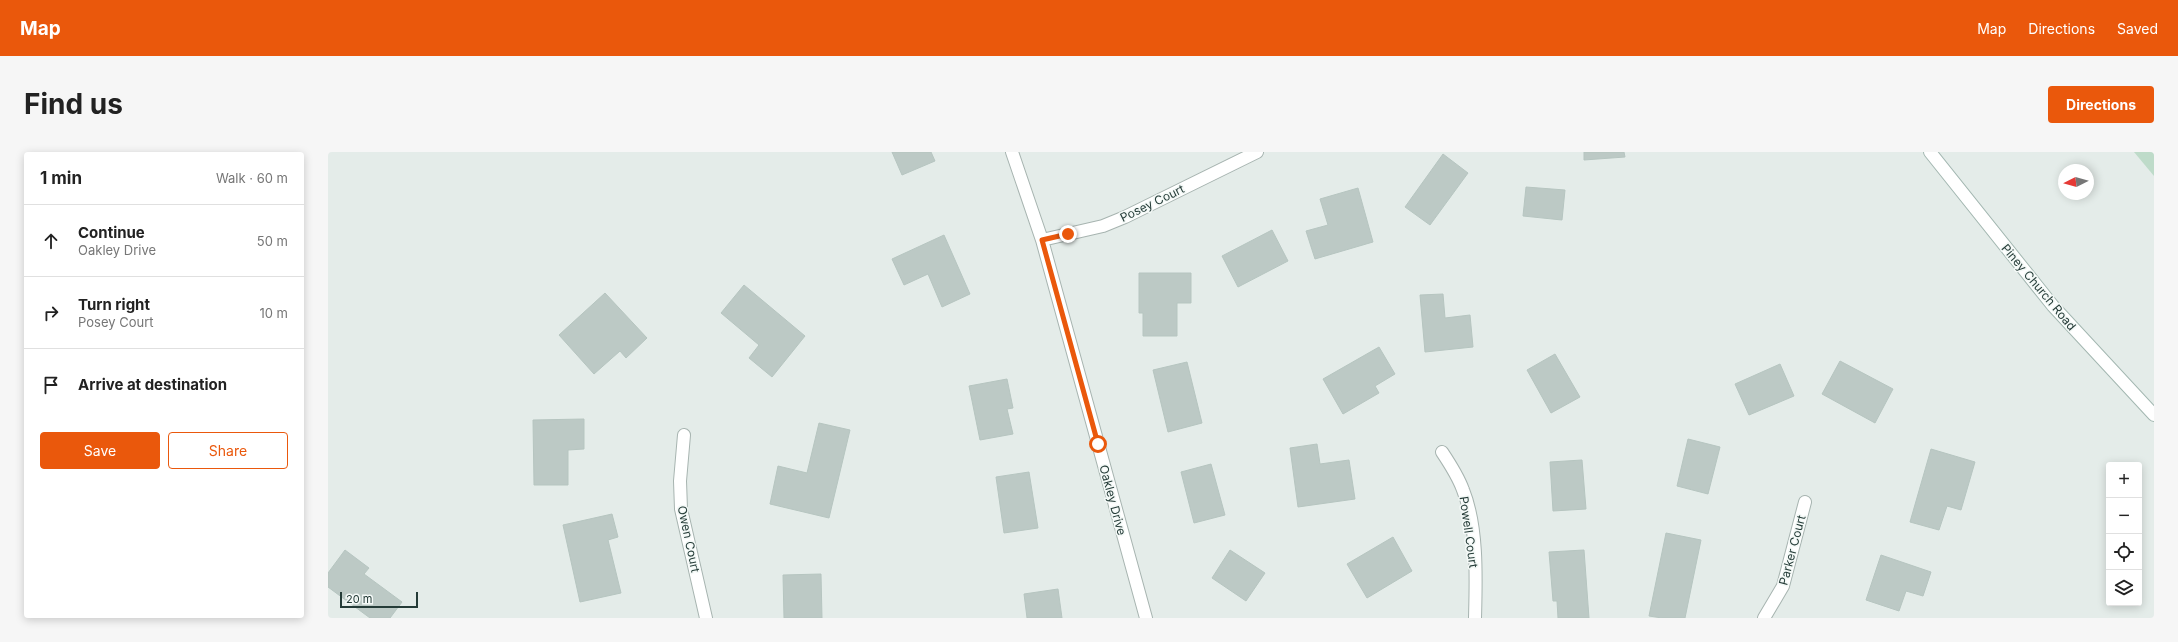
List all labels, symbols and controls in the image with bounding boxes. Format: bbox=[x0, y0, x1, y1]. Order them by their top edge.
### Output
text: Map bbox=[20, 17, 61, 40]
text: Map bbox=[1977, 20, 2006, 37]
text: Directions bbox=[2028, 20, 2095, 37]
text: Saved bbox=[2117, 20, 2158, 37]
button: Directions bbox=[2048, 86, 2154, 123]
text: Find us bbox=[24, 87, 123, 121]
north arrow bbox=[2058, 164, 2094, 200]
text: 1 min bbox=[40, 168, 82, 188]
text: Walk · 60 m bbox=[216, 170, 288, 186]
street label: Posey Court bbox=[1117, 181, 1187, 225]
text: Continue bbox=[78, 223, 145, 242]
route end bbox=[1059, 225, 1077, 243]
icon: ahead bbox=[40, 230, 62, 252]
text: 50 m bbox=[257, 233, 288, 249]
street label: Piney Church Road bbox=[1999, 241, 2079, 333]
text: Oakley Drive bbox=[78, 242, 156, 258]
text: Turn right bbox=[78, 295, 150, 314]
icon: right bbox=[40, 302, 62, 324]
text: 10 m bbox=[259, 305, 288, 321]
text: Posey Court bbox=[78, 314, 154, 330]
icon: arrive bbox=[40, 374, 62, 396]
text: Arrive at destination bbox=[78, 375, 227, 394]
button: Save bbox=[40, 432, 160, 469]
button: Share bbox=[168, 432, 288, 469]
route start bbox=[1089, 435, 1107, 453]
map controls bbox=[2106, 462, 2142, 606]
button: + bbox=[2106, 462, 2142, 498]
street label: Oakley Drive bbox=[1096, 463, 1130, 537]
street label: Powell Court bbox=[1457, 495, 1481, 569]
button: − bbox=[2106, 498, 2142, 534]
street label: Owen Court bbox=[675, 504, 703, 574]
street label: Parker Court bbox=[1775, 513, 1809, 587]
button: locate bbox=[2106, 534, 2142, 570]
button: layers bbox=[2106, 570, 2142, 606]
scale bar bbox=[340, 590, 418, 609]
text: 20 m bbox=[346, 592, 372, 606]

